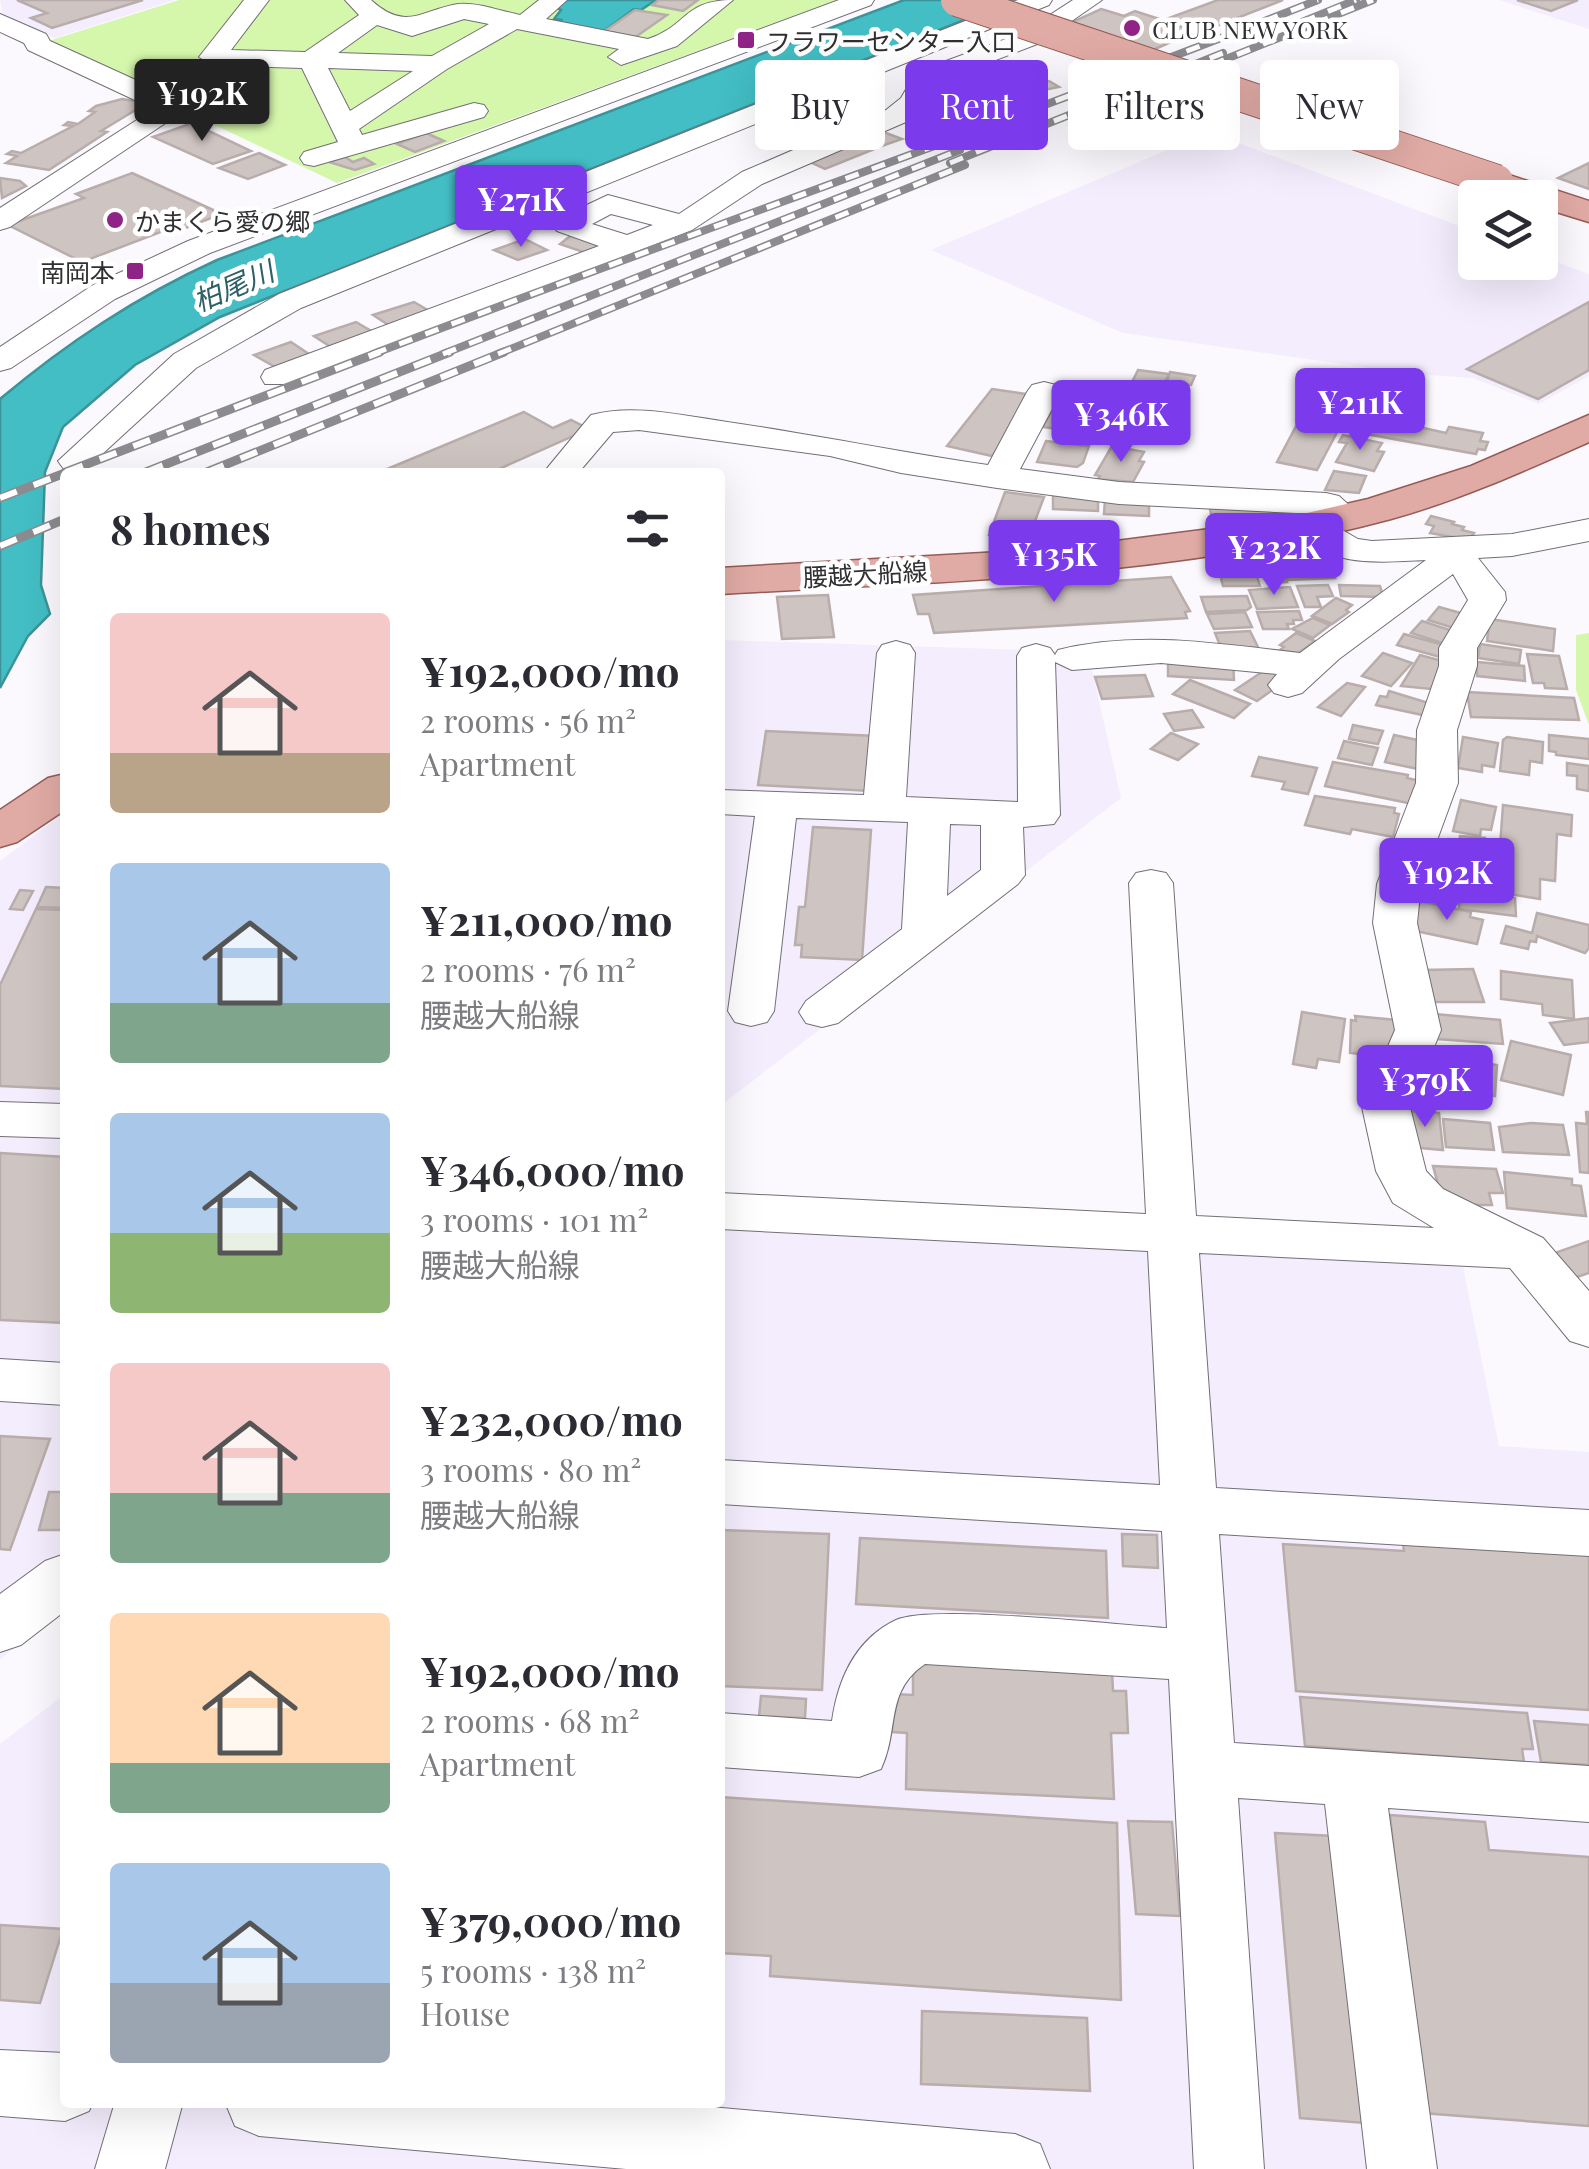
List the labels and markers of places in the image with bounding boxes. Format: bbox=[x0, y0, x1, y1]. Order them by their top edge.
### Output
place label: CLUB NEW YORK bbox=[1152, 12, 1349, 45]
marker: CLUB NEW YORK bbox=[1121, 17, 1143, 39]
place label: フラワーセンター入口 bbox=[766, 24, 1016, 57]
marker: フラワーセンター入口 bbox=[735, 29, 757, 51]
pin: ¥192K bbox=[132, 59, 272, 144]
pin: ¥271K bbox=[451, 165, 591, 250]
place label: かまくら愛の郷 bbox=[135, 204, 310, 237]
marker: かまくら愛の郷 bbox=[104, 209, 126, 231]
place label: 南岡本 bbox=[40, 255, 115, 288]
marker: 南岡本 bbox=[124, 260, 146, 282]
pin: ¥211K bbox=[1290, 368, 1430, 453]
pin: ¥346K bbox=[1051, 380, 1191, 465]
pin: ¥232K bbox=[1204, 513, 1344, 598]
pin: ¥135K bbox=[984, 520, 1124, 605]
pin: ¥192K bbox=[1377, 838, 1517, 923]
pin: ¥379K bbox=[1355, 1045, 1495, 1130]

